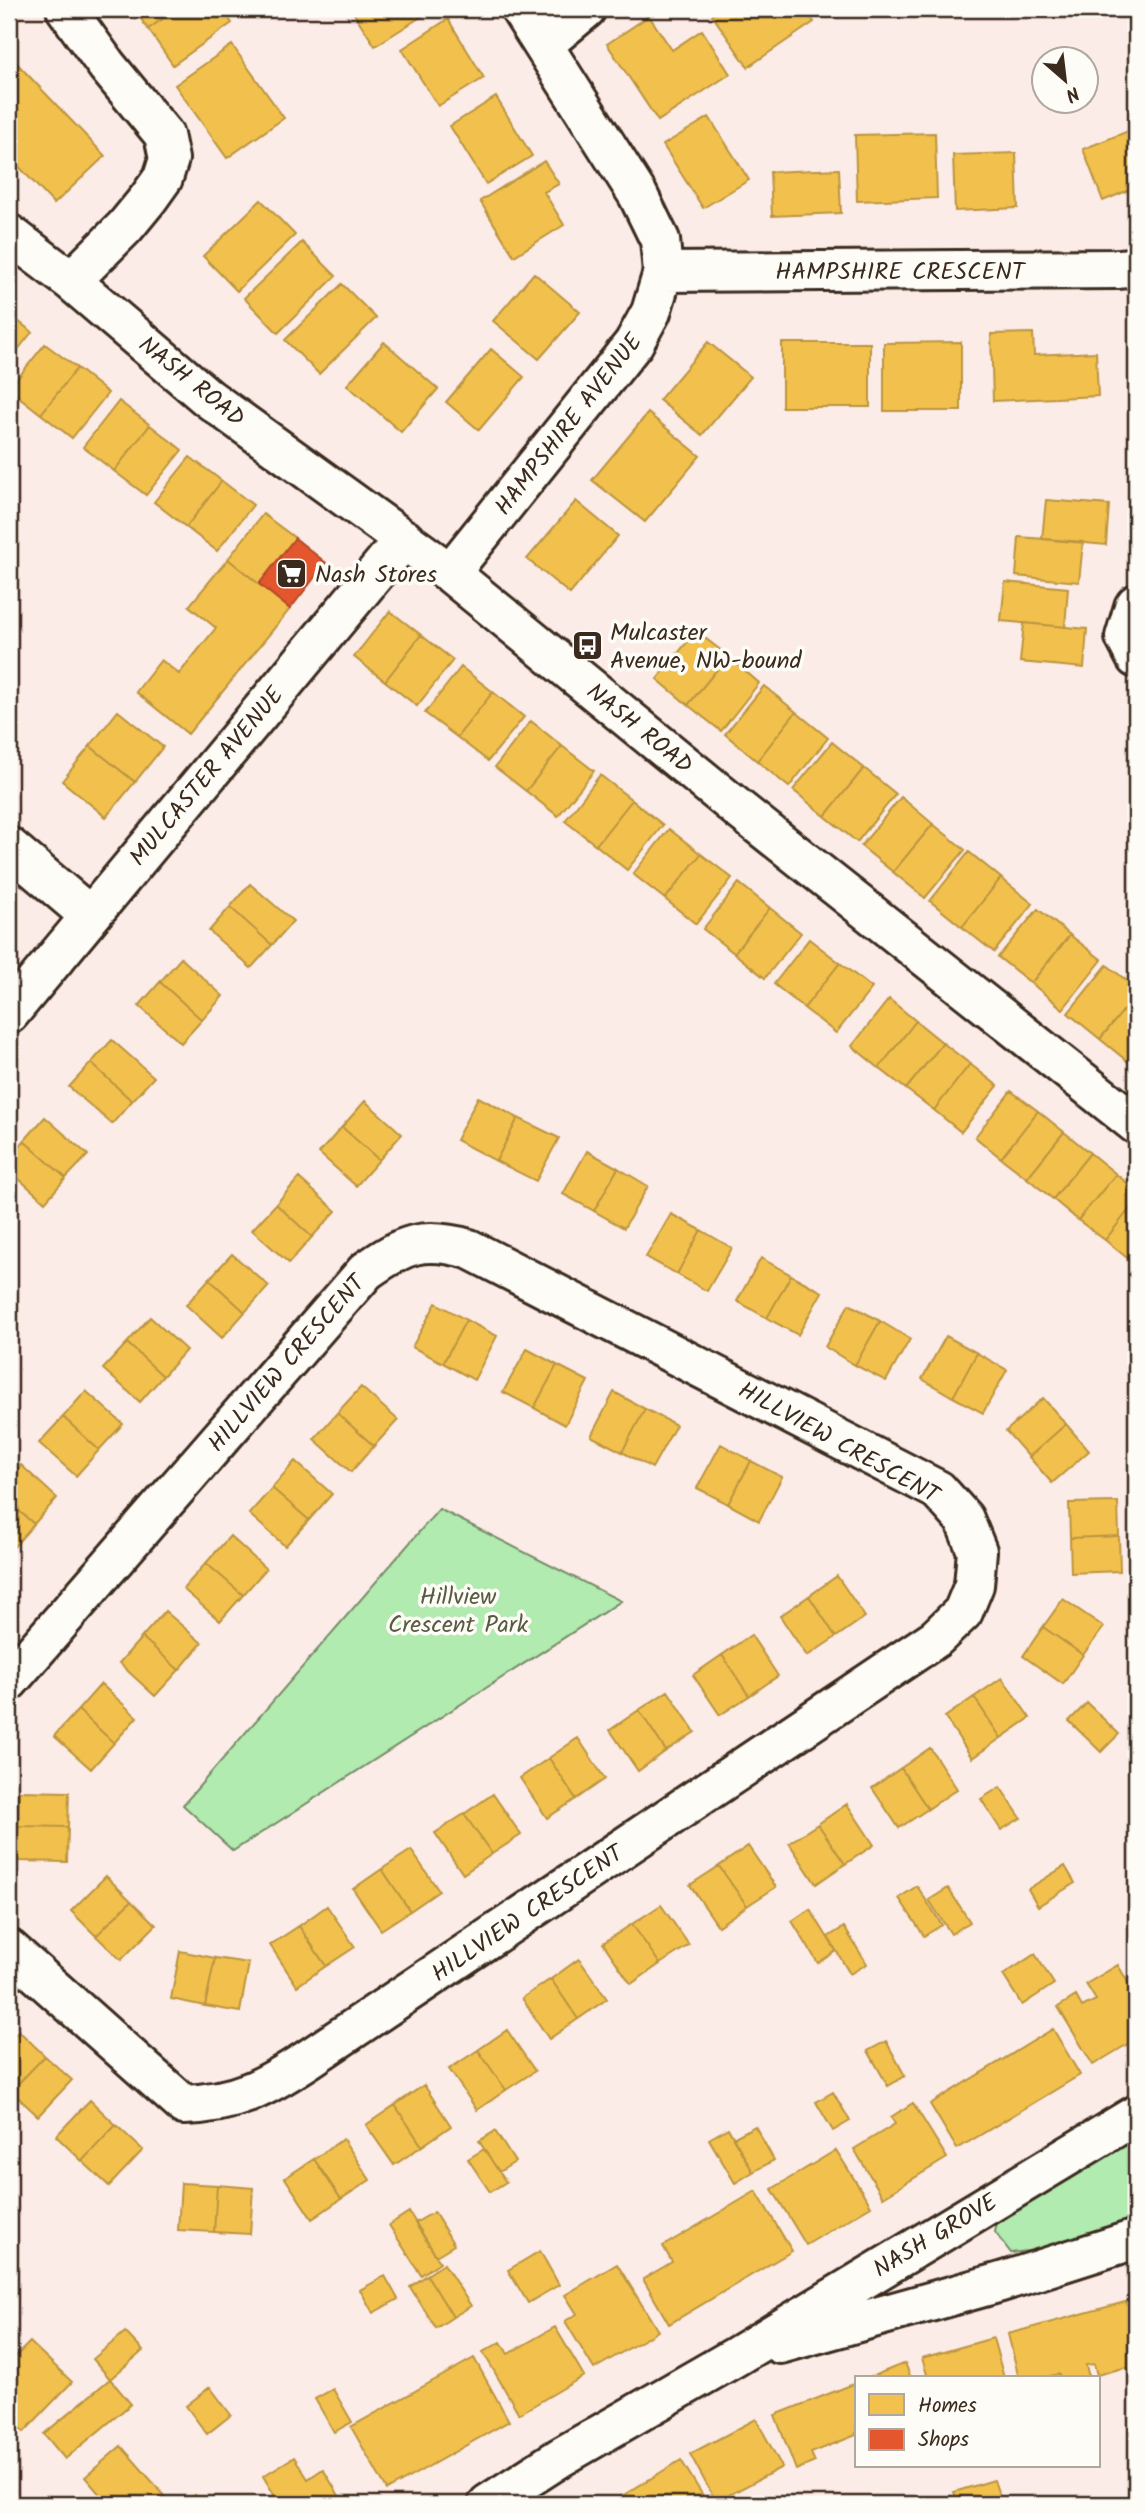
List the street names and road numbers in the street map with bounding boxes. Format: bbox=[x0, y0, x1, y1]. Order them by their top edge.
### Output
street label: HAMPSHIRE CRESCENT bbox=[775, 253, 1027, 292]
street label: HAMPSHIRE AVENUE bbox=[485, 324, 654, 525]
street label: NASH ROAD bbox=[129, 327, 253, 438]
street label: NASH ROAD bbox=[577, 674, 701, 785]
street label: MULCASTER AVENUE bbox=[120, 678, 295, 876]
street label: HILLVIEW CRESCENT bbox=[199, 1265, 377, 1462]
street label: HILLVIEW CRESCENT bbox=[730, 1372, 948, 1516]
street label: HILLVIEW CRESCENT bbox=[424, 1834, 634, 1993]
street label: NASH GROVE bbox=[866, 2183, 1006, 2289]

